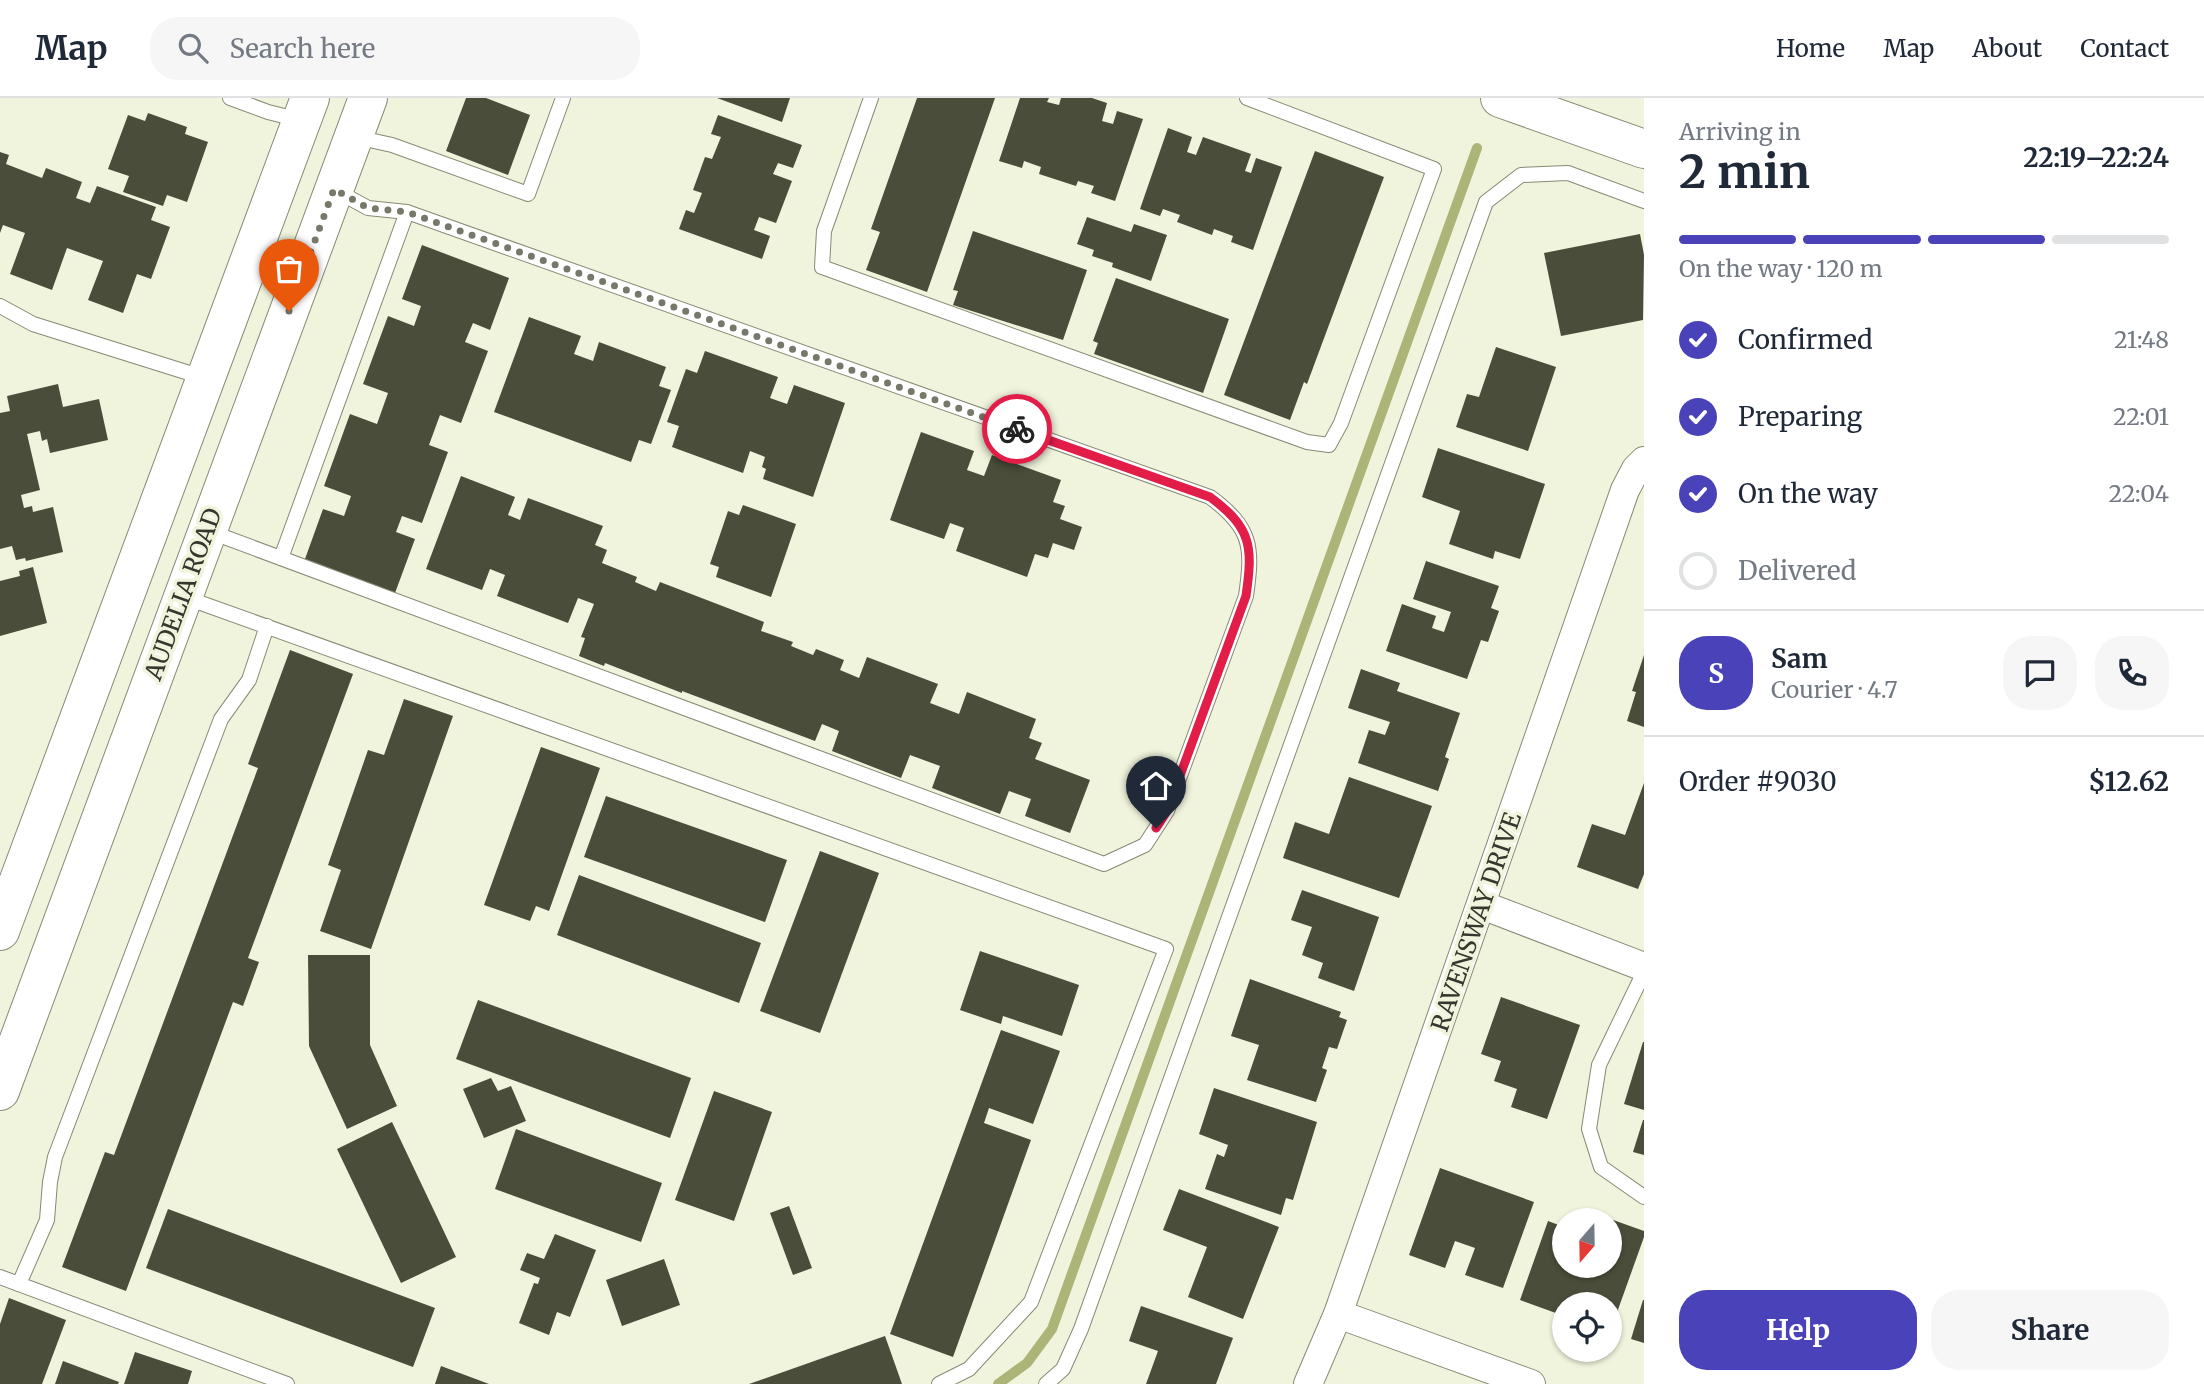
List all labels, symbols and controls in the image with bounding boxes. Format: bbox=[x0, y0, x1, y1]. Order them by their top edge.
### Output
search box bbox=[150, 17, 640, 80]
text: Map bbox=[35, 28, 108, 69]
icon: search bbox=[174, 29, 212, 67]
text: Search here bbox=[230, 32, 375, 65]
text: Home bbox=[1776, 33, 1845, 64]
text: Map bbox=[1883, 33, 1934, 64]
text: About bbox=[1972, 33, 2042, 64]
text: Contact bbox=[2080, 33, 2169, 64]
text: Arriving in bbox=[1679, 117, 1801, 146]
text: 22:19–22:24 bbox=[2023, 141, 2169, 174]
text: 2 min bbox=[1679, 143, 1810, 201]
pin bbox=[259, 239, 319, 311]
icon: bag bbox=[270, 250, 308, 288]
text: On the way · 120 m bbox=[1679, 254, 1883, 283]
icon: check bbox=[1679, 321, 1717, 359]
text: Confirmed bbox=[1738, 323, 1873, 356]
text: 21:48 bbox=[2114, 325, 2169, 354]
courier bbox=[982, 394, 1052, 464]
icon: check bbox=[1679, 398, 1717, 436]
text: Preparing bbox=[1738, 400, 1862, 433]
text: 22:01 bbox=[2113, 402, 2169, 431]
icon: bike bbox=[998, 410, 1036, 448]
icon: check bbox=[1679, 475, 1717, 513]
text: On the way bbox=[1738, 477, 1878, 510]
text: 22:04 bbox=[2109, 479, 2169, 508]
street label: AUDELIA ROAD bbox=[137, 504, 228, 685]
text: Delivered bbox=[1738, 554, 1857, 587]
button: chat bbox=[2003, 636, 2077, 710]
button: phone bbox=[2095, 636, 2169, 710]
text: Sam bbox=[1771, 642, 1828, 675]
text: S bbox=[1708, 657, 1724, 690]
text: Courier · 4.7 bbox=[1771, 675, 1898, 704]
pin bbox=[1126, 756, 1186, 828]
text: Order #9030 bbox=[1679, 765, 1837, 798]
text: $12.62 bbox=[2088, 765, 2169, 798]
icon: home bbox=[1137, 767, 1175, 805]
street label: RAVENSWAY DRIVE bbox=[1424, 808, 1528, 1036]
north arrow bbox=[1552, 1208, 1622, 1278]
map controls bbox=[1552, 1208, 1622, 1362]
button: Help bbox=[1679, 1290, 1917, 1370]
button: Share bbox=[1931, 1290, 2169, 1370]
button: locate bbox=[1552, 1292, 1622, 1362]

